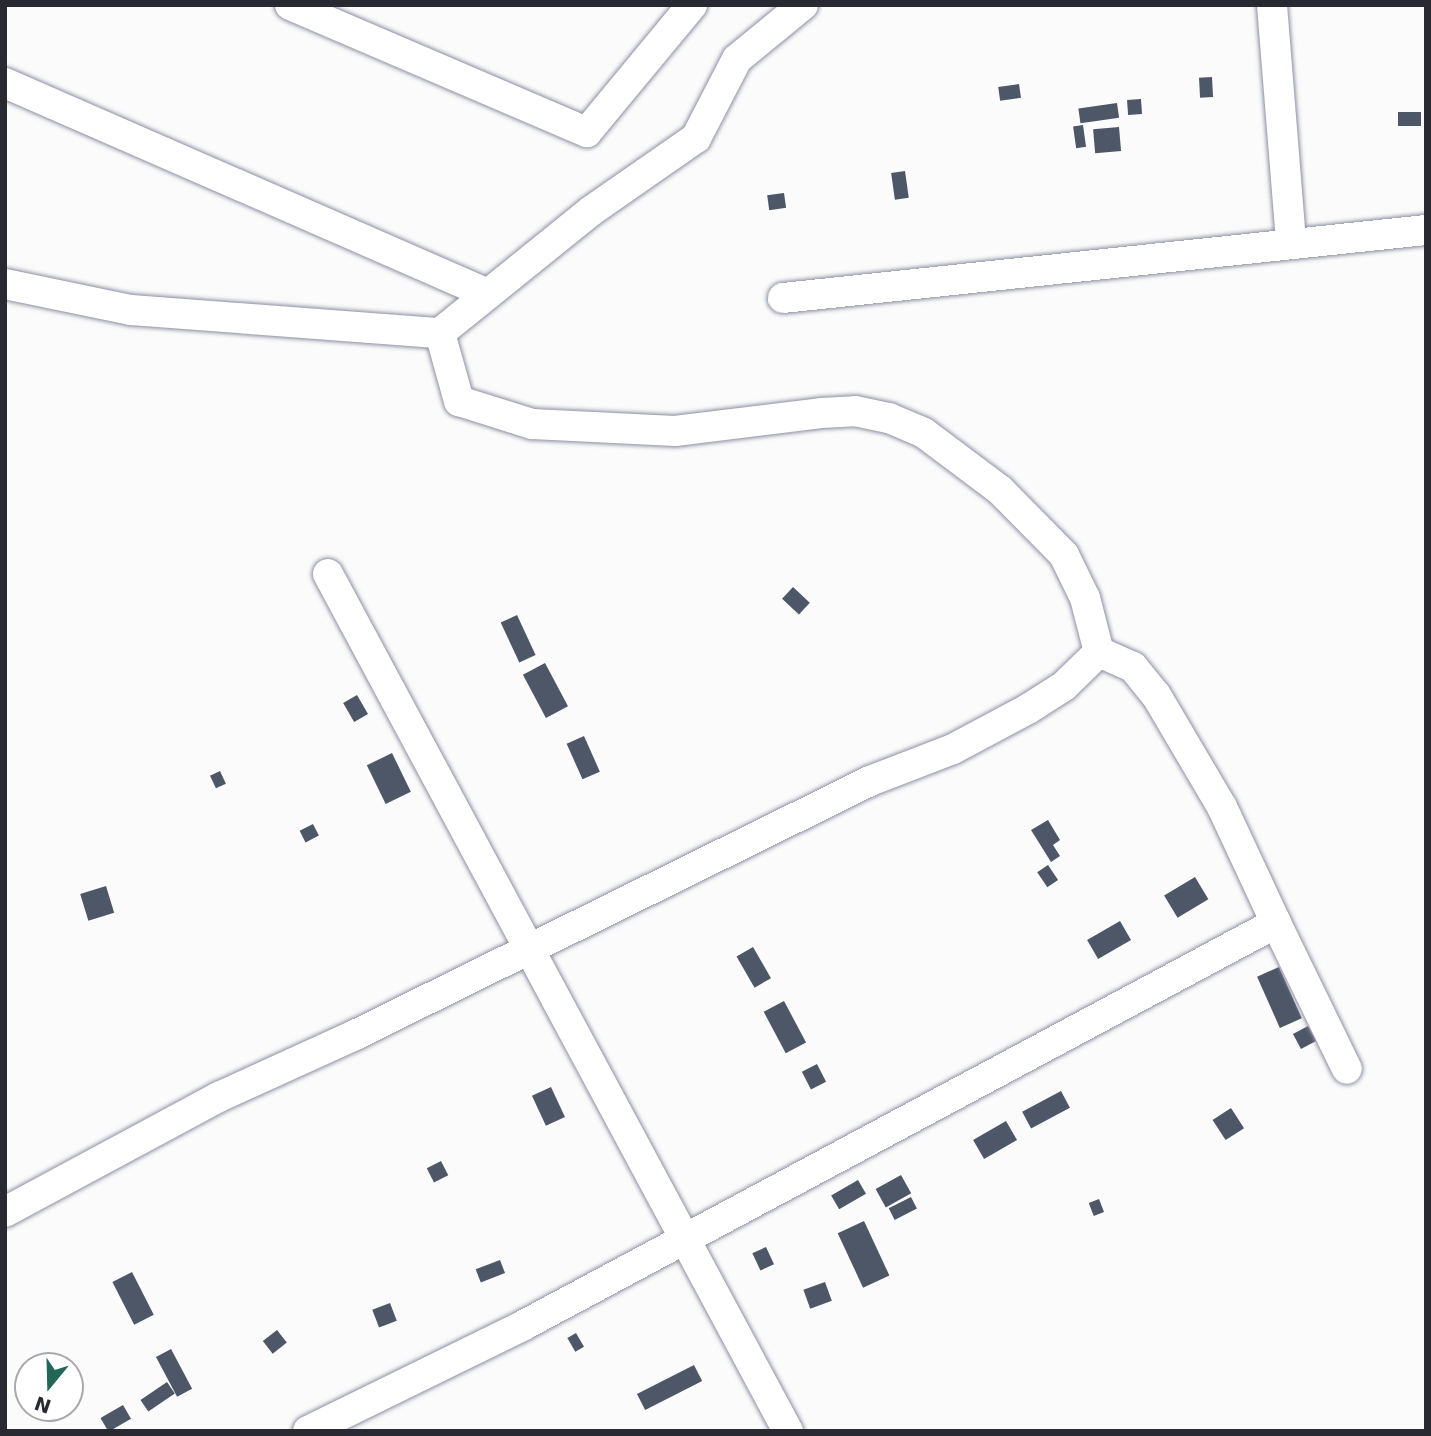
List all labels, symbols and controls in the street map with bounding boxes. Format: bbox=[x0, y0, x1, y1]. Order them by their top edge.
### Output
north arrow bbox=[14, 1352, 84, 1422]
text: N bbox=[32, 1392, 54, 1418]

